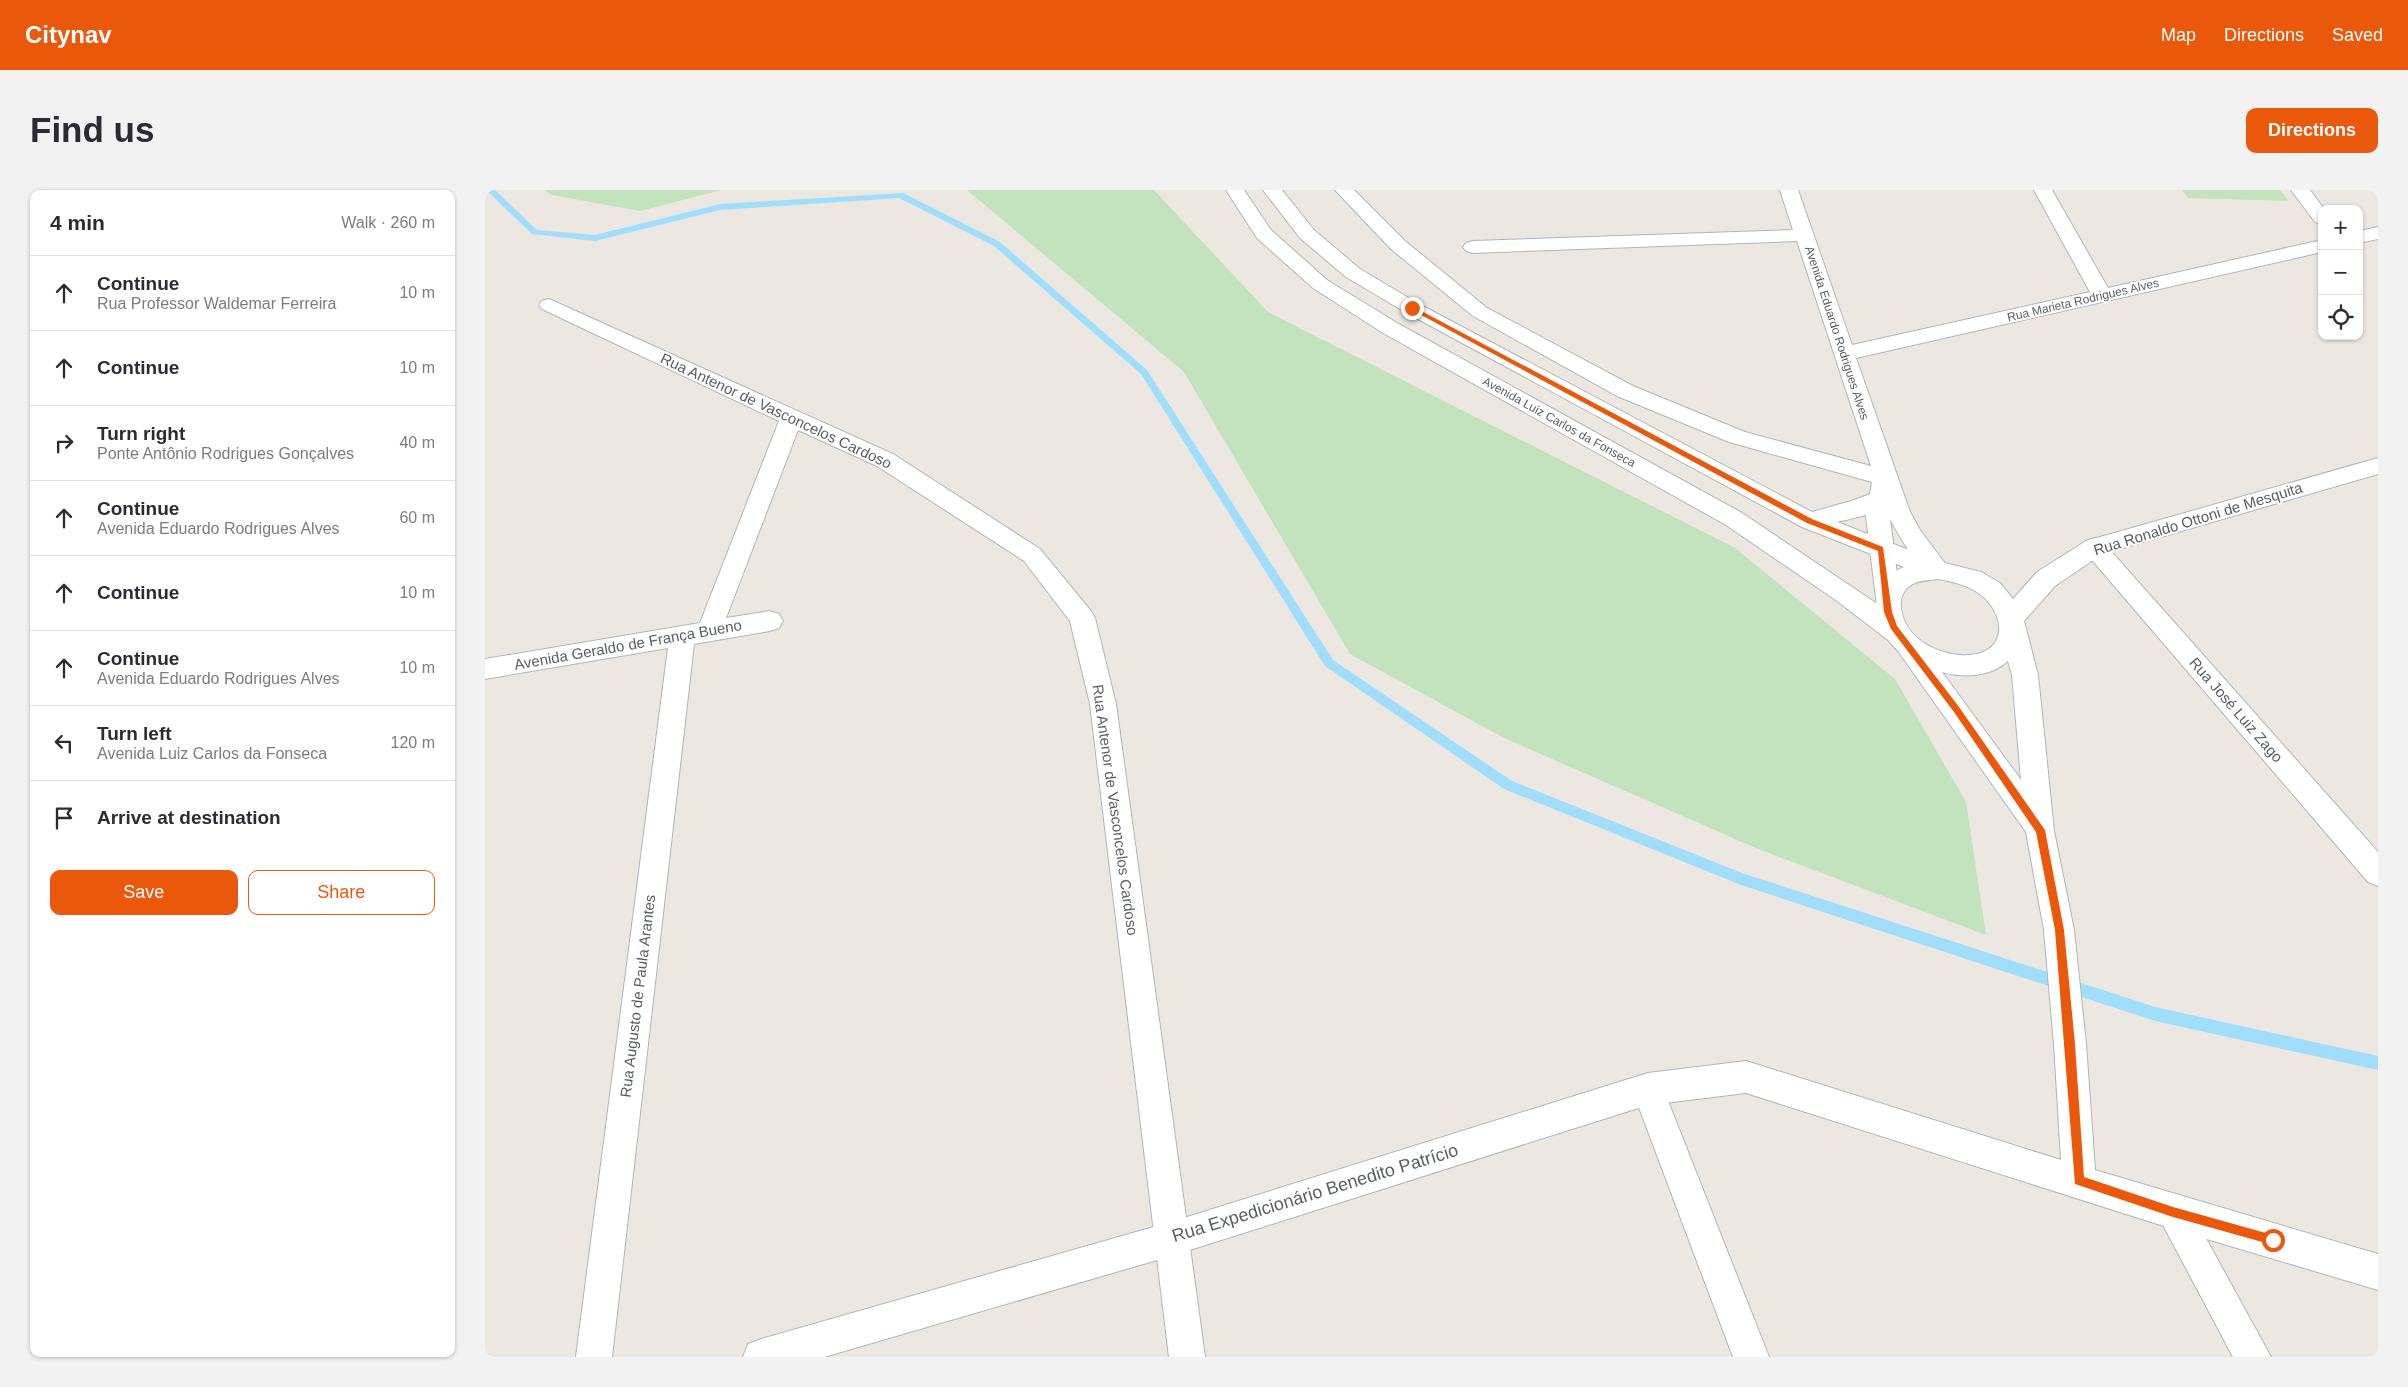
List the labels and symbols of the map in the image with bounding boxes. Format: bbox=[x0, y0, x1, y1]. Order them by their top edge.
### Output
street label: Avenida Eduardo Rodrigues Alves bbox=[1802, 244, 1872, 422]
street label: Rua Marieta Rodrigues Alves bbox=[2006, 276, 2160, 324]
route end bbox=[1401, 297, 1424, 320]
street label: Rua Antenor de Vasconcelos Cardoso bbox=[658, 349, 895, 472]
street label: Avenida Luiz Carlos da Fonseca bbox=[1480, 374, 1638, 470]
street label: Rua Ronaldo Ottoni de Mesquita bbox=[2091, 478, 2305, 558]
street label: Avenida Geraldo de França Bueno bbox=[513, 616, 743, 673]
street label: Rua José Luiz Zago bbox=[2186, 654, 2287, 766]
street label: Rua Antenor de Vasconcelos Cardoso bbox=[1089, 683, 1142, 936]
street label: Rua Augusto de Paula Arantes bbox=[617, 894, 658, 1098]
street label: Rua Expedicionário Benedito Patrício bbox=[1169, 1140, 1461, 1246]
route start bbox=[2262, 1229, 2285, 1252]

